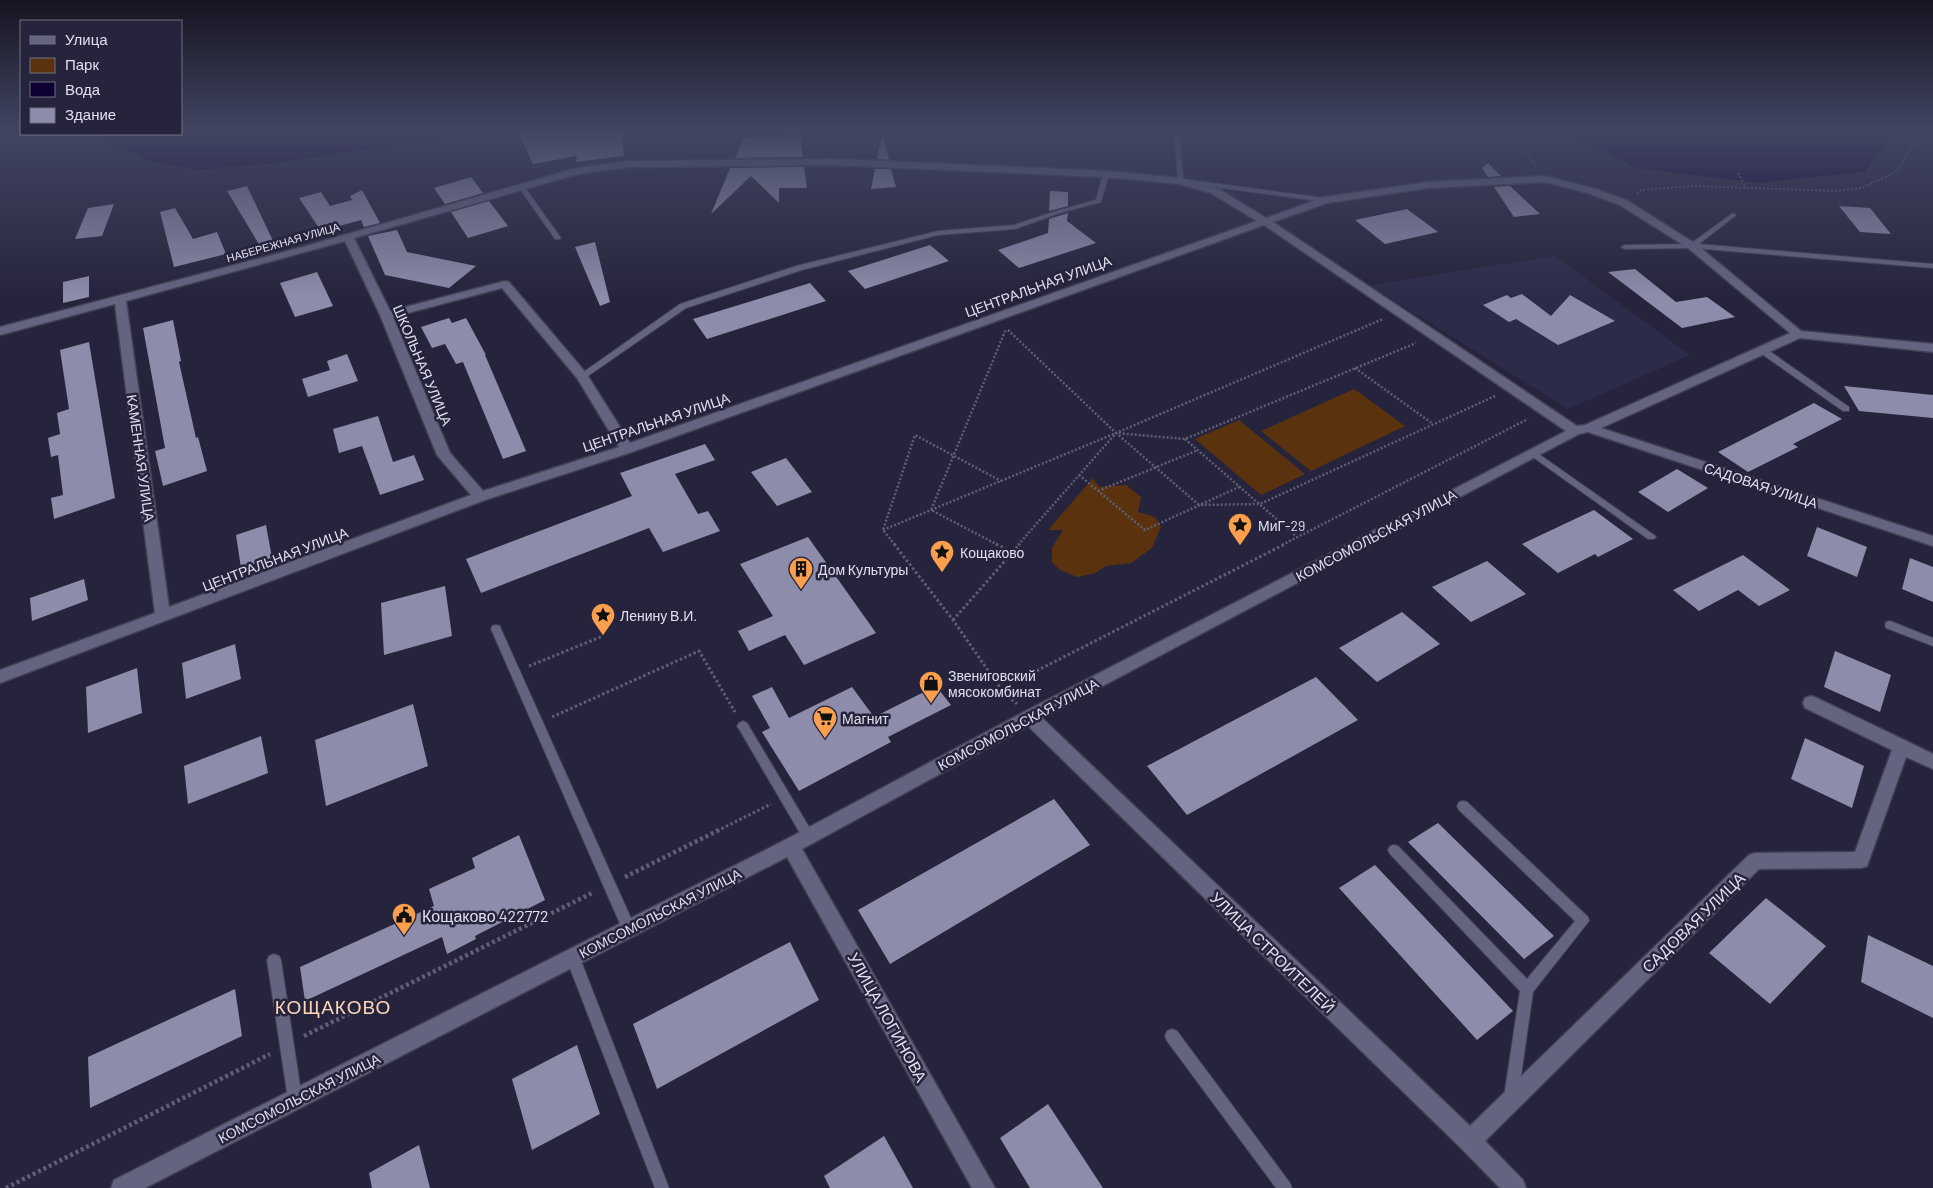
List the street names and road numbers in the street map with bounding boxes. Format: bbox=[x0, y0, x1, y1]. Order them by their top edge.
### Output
street label: НАБЕРЕЖНАЯ УЛИЦА bbox=[225, 219, 342, 264]
street label: ЦЕНТРАЛЬНАЯ УЛИЦА bbox=[962, 251, 1114, 320]
street label: ШКОЛЬНАЯ УЛИЦА bbox=[390, 302, 456, 429]
street label: ЦЕНТРАЛЬНАЯ УЛИЦА bbox=[580, 389, 732, 455]
street label: КАМЕННАЯ УЛИЦА bbox=[124, 393, 158, 523]
street label: САДОВАЯ УЛИЦА bbox=[1702, 459, 1821, 512]
street label: КОМСОМОЛЬСКАЯ УЛИЦА bbox=[1293, 485, 1460, 585]
street label: ЦЕНТРАЛЬНАЯ УЛИЦА bbox=[200, 523, 351, 595]
street label: КОМСОМОЛЬСКАЯ УЛИЦА bbox=[935, 674, 1102, 774]
street label: КОМСОМОЛЬСКАЯ УЛИЦА bbox=[576, 864, 744, 961]
street label: САДОВАЯ УЛИЦА bbox=[1638, 868, 1749, 976]
street label: УЛИЦА СТРОИТЕЛЕЙ bbox=[1207, 888, 1339, 1016]
street label: УЛИЦА ЛОГИНОВА bbox=[844, 949, 932, 1085]
street label: КОМСОМОЛЬСКАЯ УЛИЦА bbox=[215, 1049, 383, 1146]

